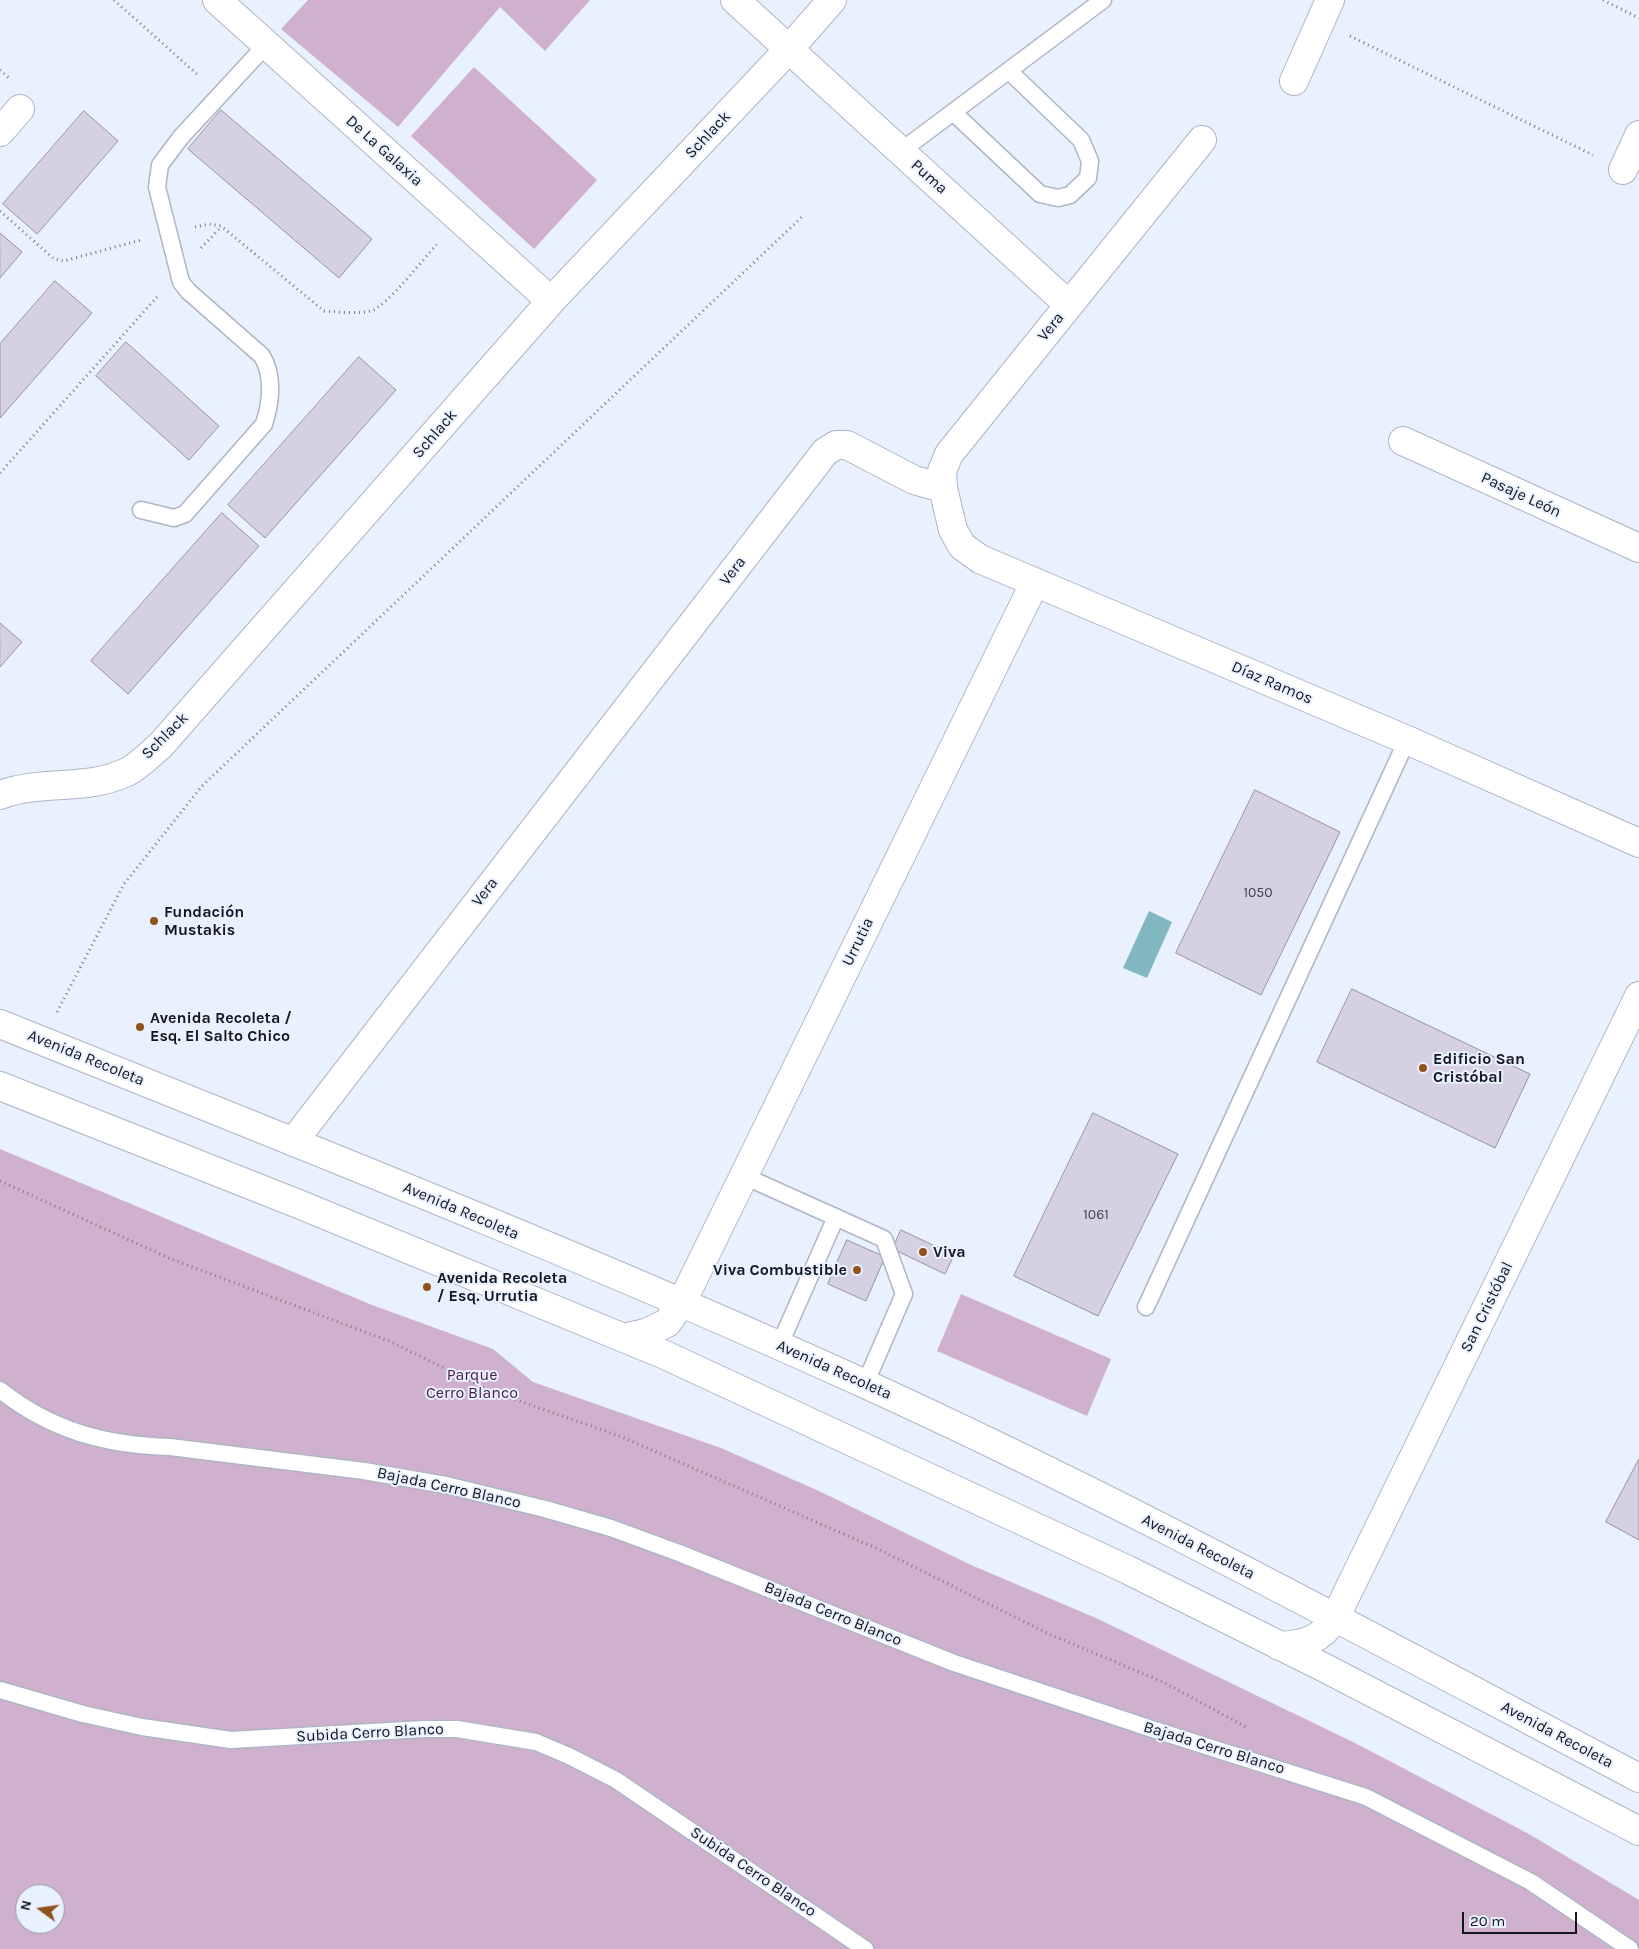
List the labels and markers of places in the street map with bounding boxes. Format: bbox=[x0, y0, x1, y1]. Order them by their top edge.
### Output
place label: Fundación Mustakis bbox=[164, 902, 244, 940]
marker: Fundación Mustakis bbox=[148, 915, 160, 927]
place label: Avenida Recoleta / Esq. El Salto Chico bbox=[150, 1008, 292, 1046]
marker: Avenida Recoleta / Esq. El Salto Chico bbox=[134, 1021, 146, 1033]
place label: Edificio San Cristóbal bbox=[1433, 1049, 1525, 1087]
marker: Edificio San Cristóbal bbox=[1417, 1062, 1429, 1074]
place label: Viva bbox=[933, 1242, 966, 1262]
marker: Viva bbox=[917, 1246, 929, 1258]
place label: Viva Combustible bbox=[713, 1260, 847, 1280]
marker: Viva Combustible bbox=[851, 1264, 863, 1276]
place label: Avenida Recoleta / Esq. Urrutia bbox=[437, 1268, 567, 1306]
marker: Avenida Recoleta / Esq. Urrutia bbox=[421, 1281, 433, 1293]

